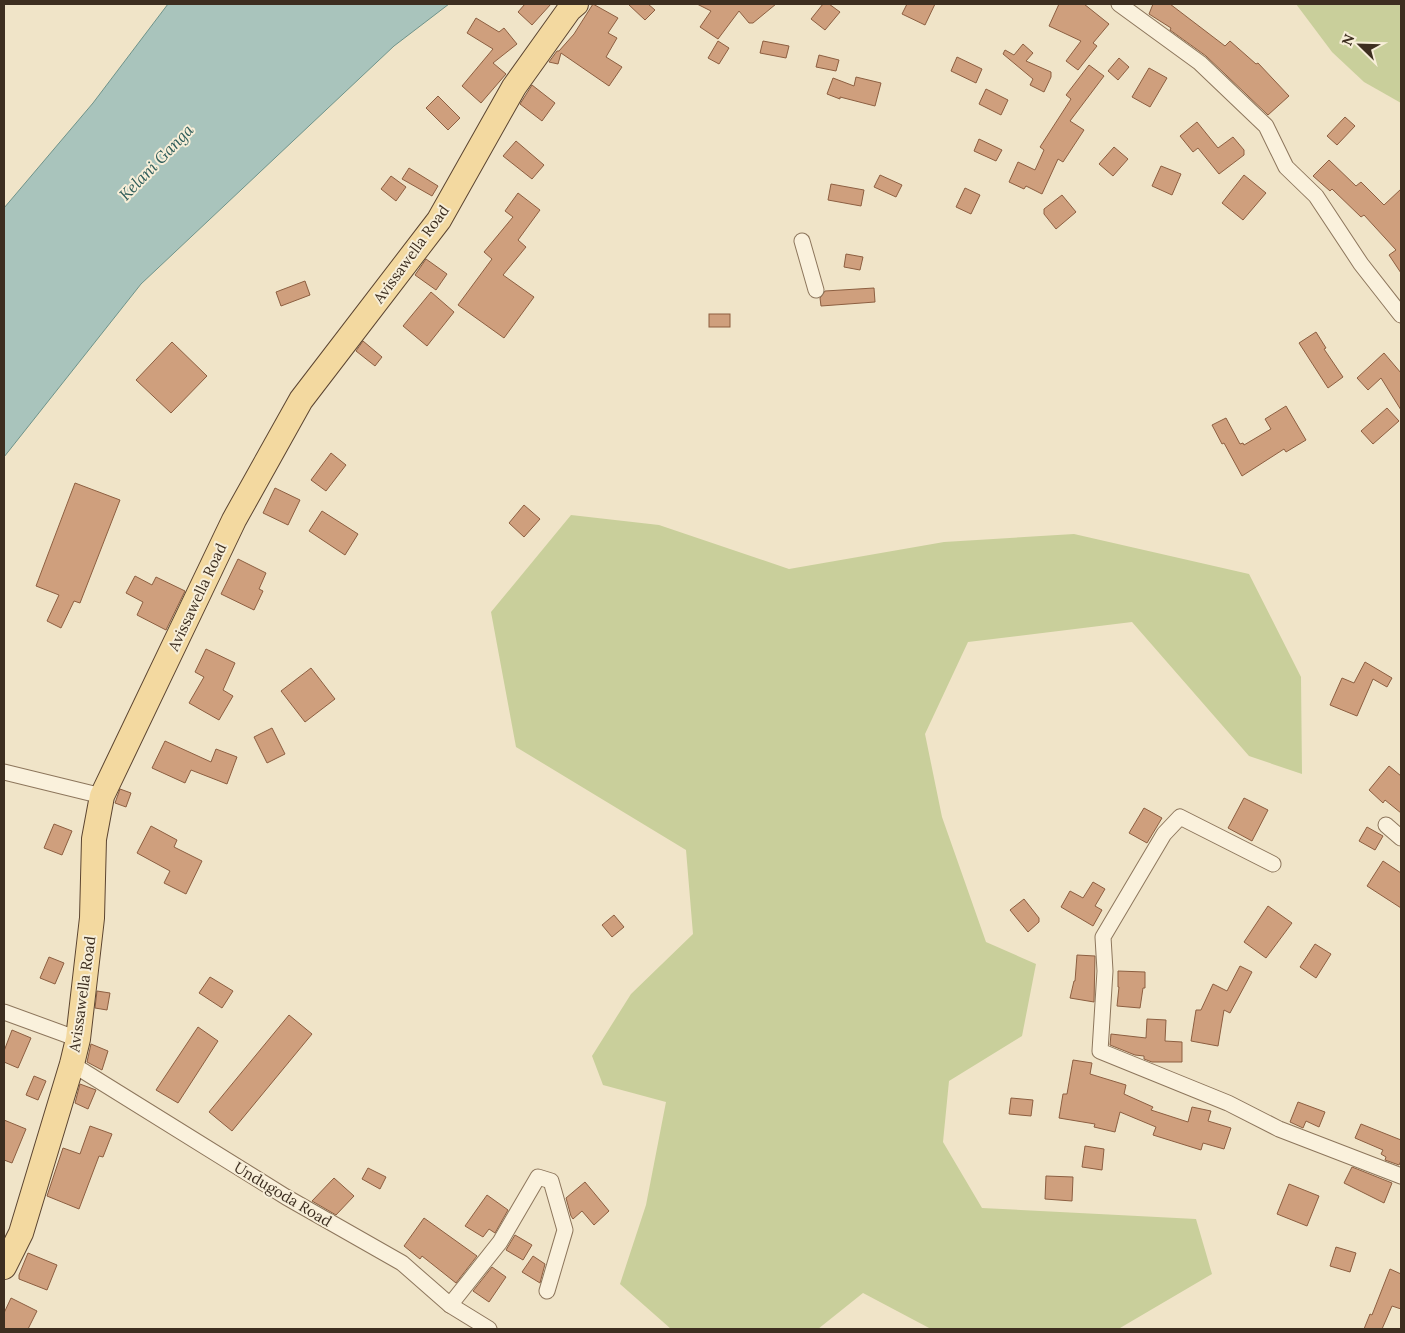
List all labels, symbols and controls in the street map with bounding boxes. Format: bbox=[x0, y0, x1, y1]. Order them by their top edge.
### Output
north arrow bbox=[1335, 20, 1385, 70]
text: N bbox=[1338, 31, 1359, 48]
water label: Kelani Ganga bbox=[115, 120, 197, 204]
street label: Avissawella Road bbox=[368, 201, 453, 308]
street label: Avissawella Road bbox=[163, 540, 230, 655]
street label: Avissawella Road bbox=[64, 935, 100, 1054]
street label: Undugoda Road bbox=[231, 1157, 335, 1231]

